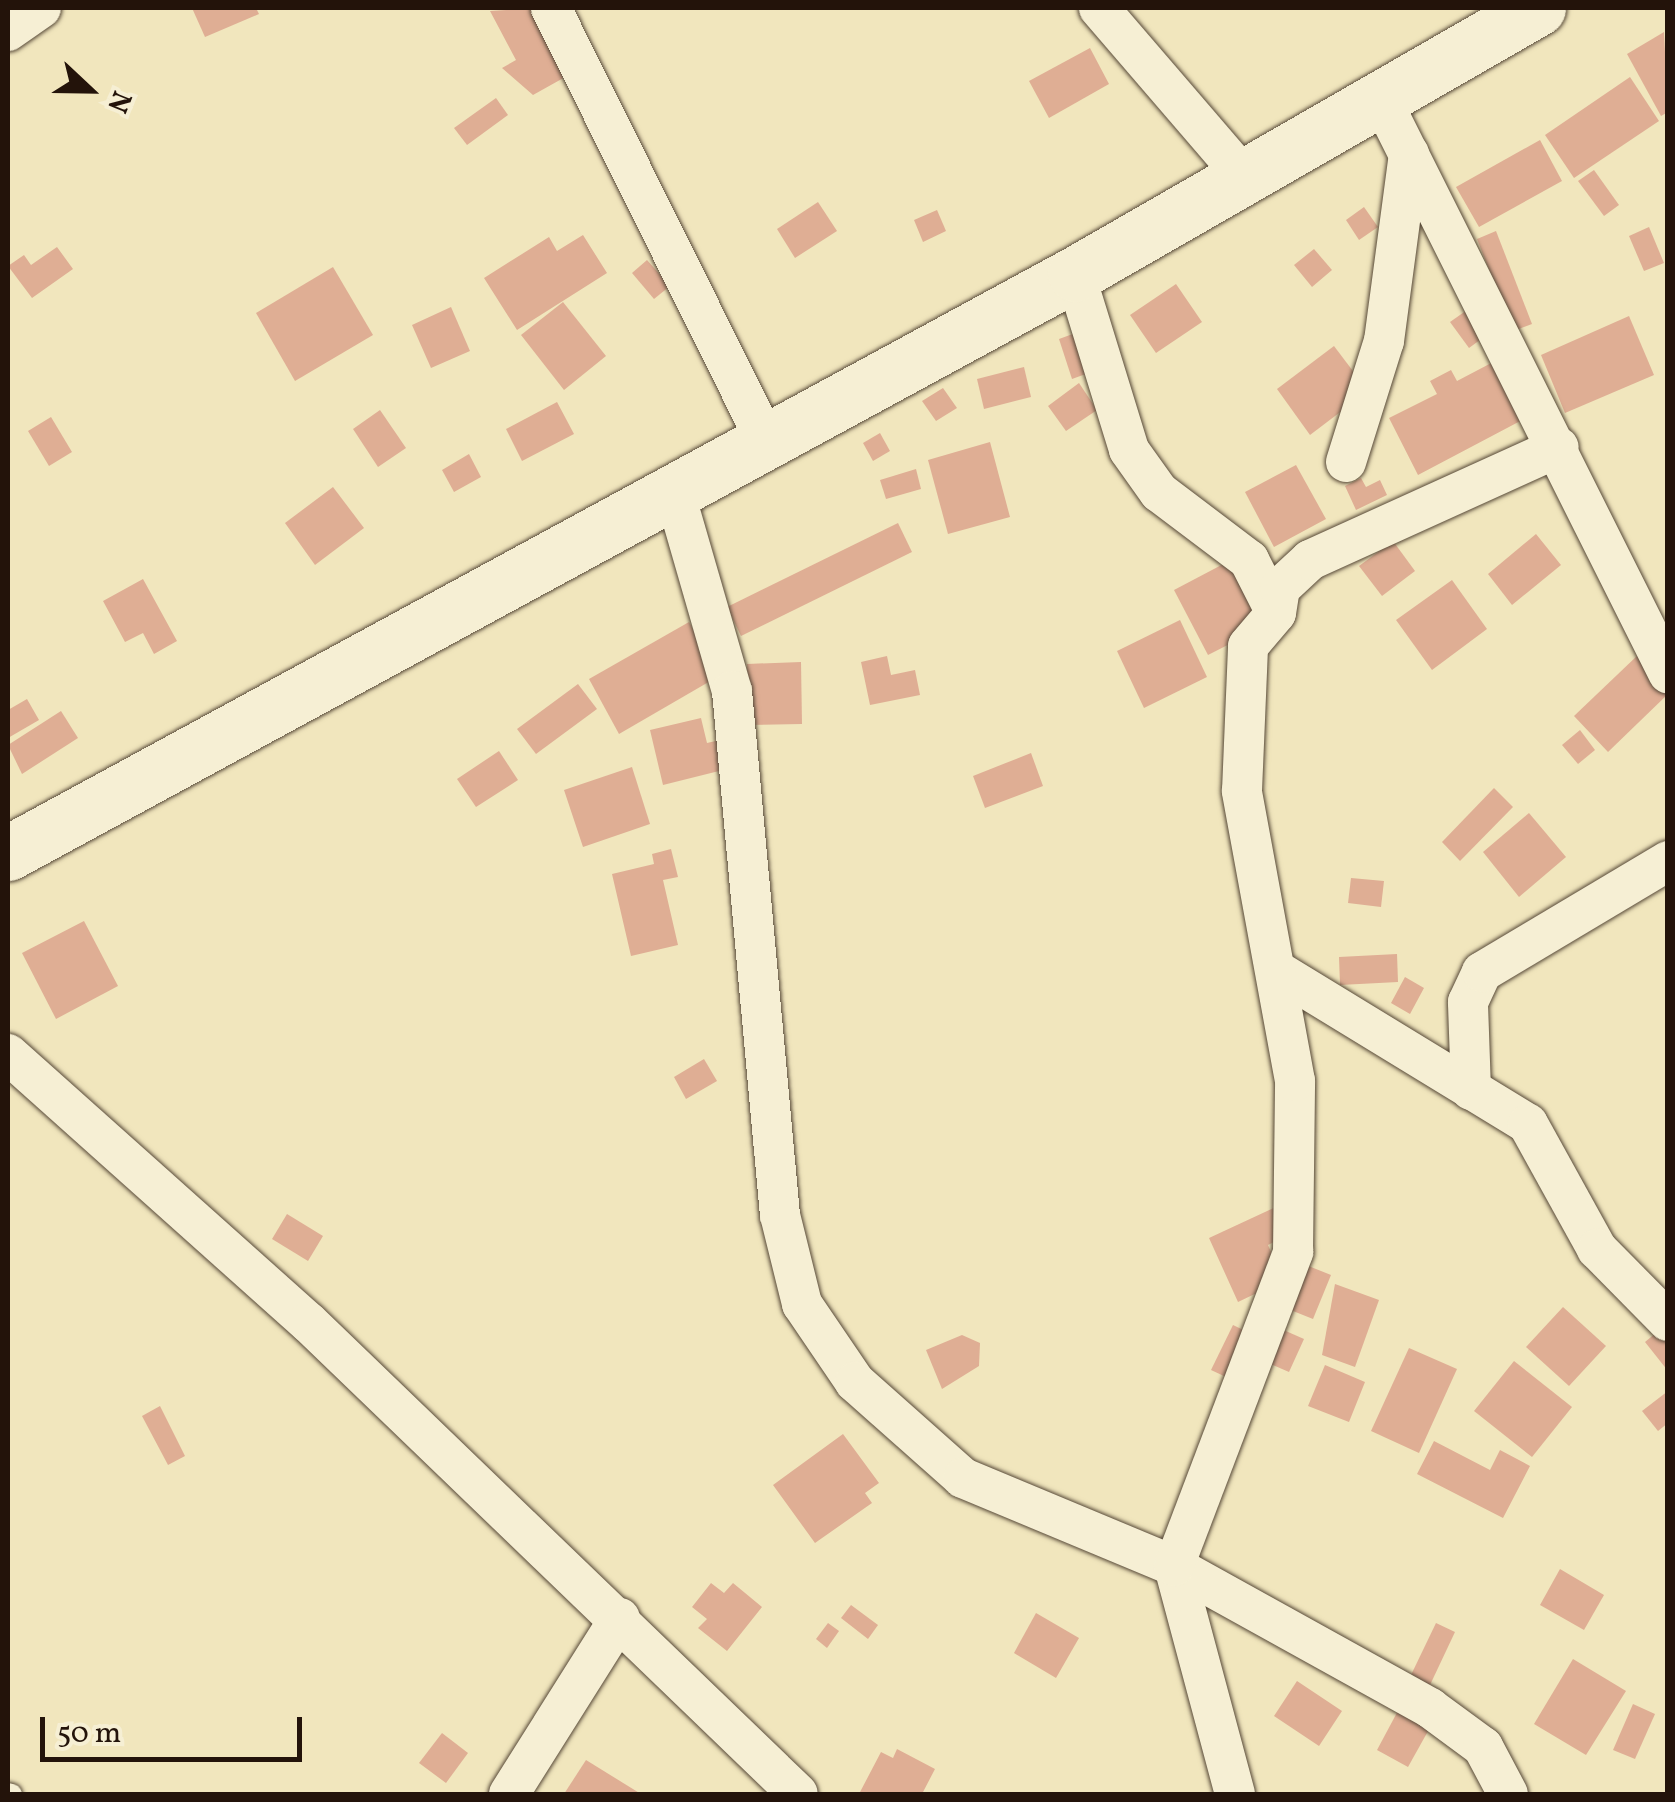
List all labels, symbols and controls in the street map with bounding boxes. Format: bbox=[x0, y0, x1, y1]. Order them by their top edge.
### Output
north arrow bbox=[40, 40, 140, 140]
text: N bbox=[96, 85, 140, 118]
scale bar bbox=[45, 1697, 308, 1759]
text: 50 m bbox=[57, 1713, 121, 1755]

